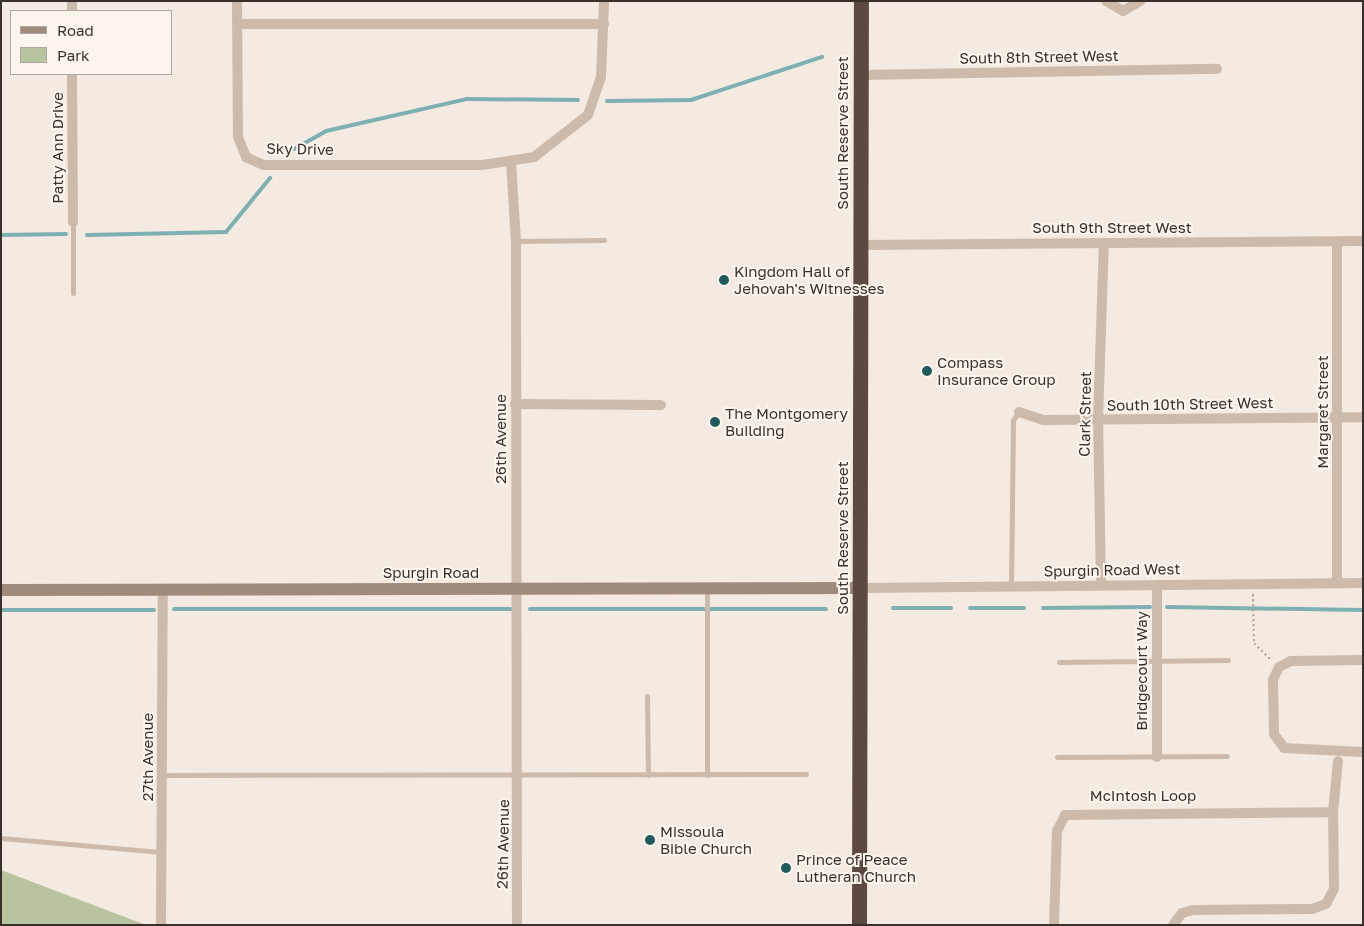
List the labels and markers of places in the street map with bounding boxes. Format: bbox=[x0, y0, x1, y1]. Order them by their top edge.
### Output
place label: Kingdom Hall of Jehovah's Witnesses bbox=[734, 262, 884, 297]
marker: Kingdom Hall of Jehovah's Witnesses bbox=[718, 274, 730, 286]
place label: Compass Insurance Group bbox=[937, 353, 1056, 388]
marker: Compass Insurance Group bbox=[921, 365, 933, 377]
place label: The Montgomery Building bbox=[725, 404, 848, 439]
marker: The Montgomery Building bbox=[709, 416, 721, 428]
place label: Missoula Bible Church bbox=[660, 822, 752, 857]
marker: Missoula Bible Church bbox=[644, 834, 656, 846]
place label: Prince of Peace Lutheran Church bbox=[796, 850, 916, 885]
marker: Prince of Peace Lutheran Church bbox=[780, 862, 792, 874]

